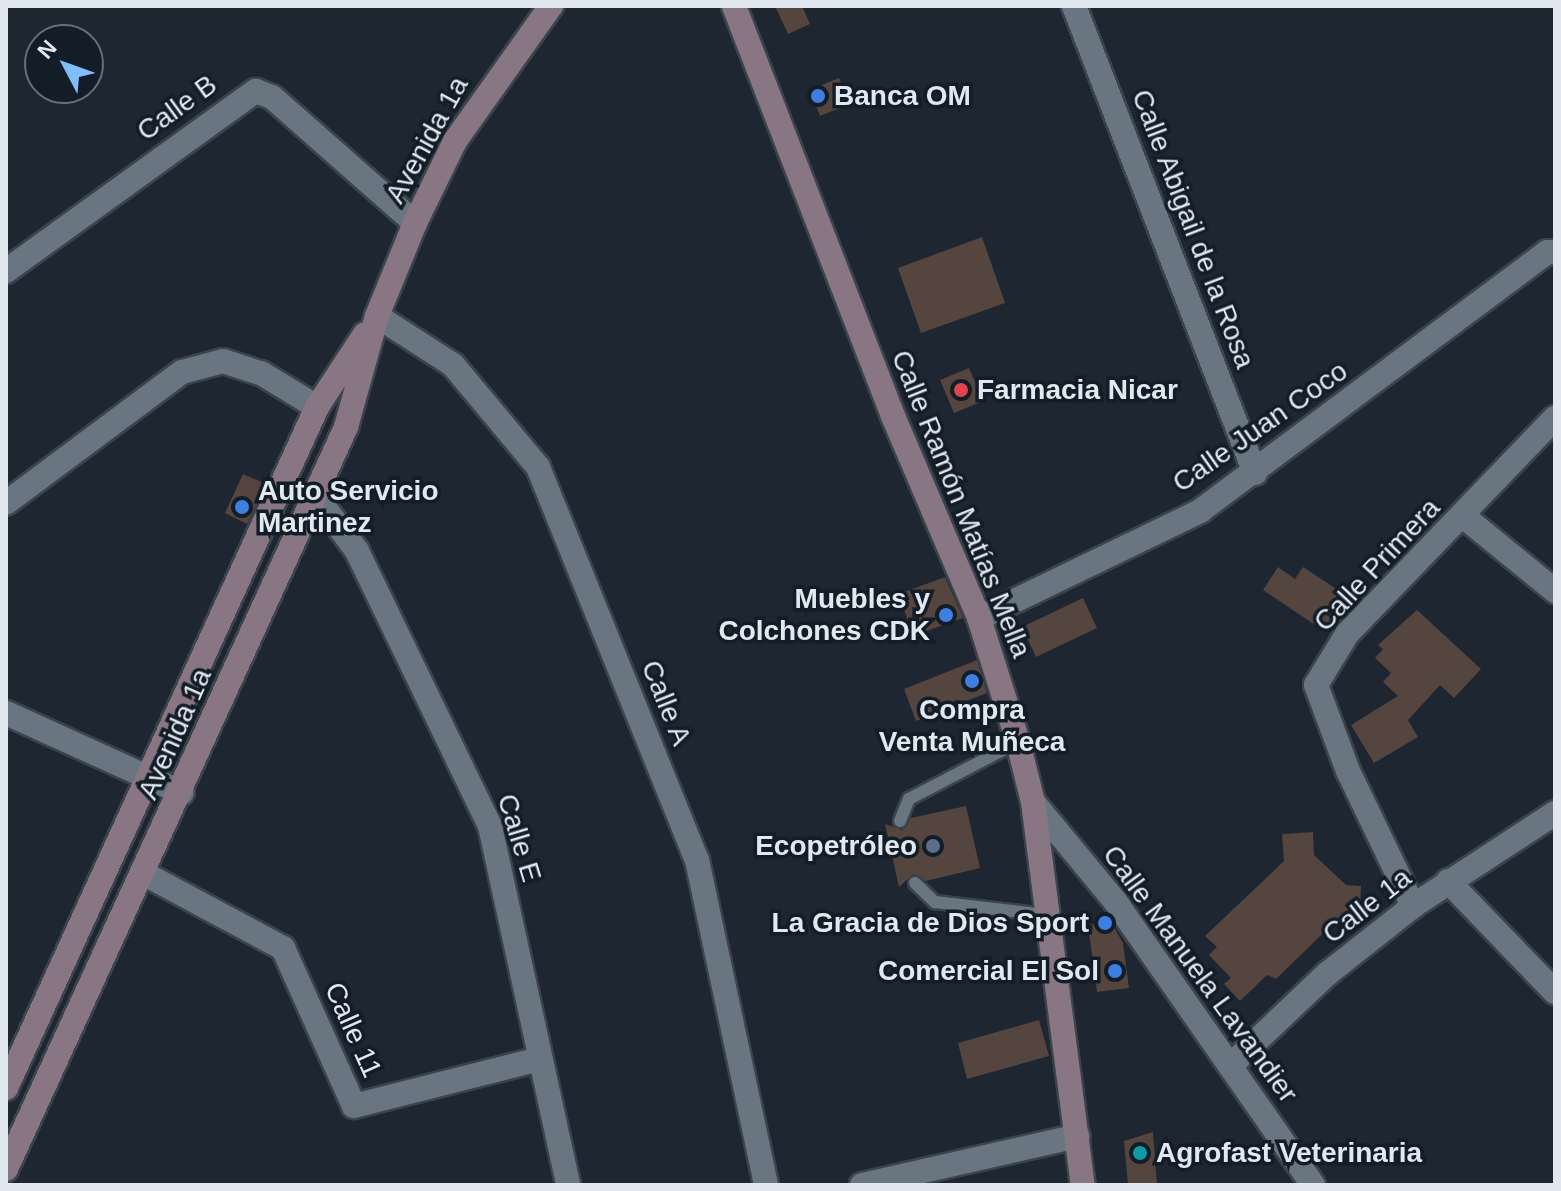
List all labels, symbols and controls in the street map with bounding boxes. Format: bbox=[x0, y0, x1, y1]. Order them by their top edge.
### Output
north arrow bbox=[24, 24, 104, 104]
text: N bbox=[32, 35, 62, 63]
street label: Calle B bbox=[131, 68, 223, 148]
street label: Avenida 1a bbox=[378, 71, 476, 209]
place label: Banca OM bbox=[834, 79, 971, 113]
street label: Calle Abigail de la Rosa bbox=[1124, 84, 1262, 374]
marker: Banca OM bbox=[809, 87, 827, 105]
street label: Calle Ramón Matías Mella bbox=[884, 345, 1038, 663]
street label: Calle Juan Coco bbox=[1166, 354, 1354, 500]
place label: Farmacia Nicar bbox=[977, 373, 1178, 407]
marker: Farmacia Nicar bbox=[952, 381, 970, 399]
place label: Auto Servicio Martinez bbox=[258, 474, 438, 540]
street label: Calle Primera bbox=[1307, 492, 1447, 638]
marker: Auto Servicio Martinez bbox=[233, 498, 251, 516]
place label: Muebles y Colchones CDK bbox=[718, 582, 930, 648]
marker: Muebles y Colchones CDK bbox=[937, 606, 955, 624]
street label: Calle A bbox=[634, 655, 698, 751]
street label: Avenida 1a bbox=[131, 663, 219, 805]
marker: Compra Venta Muñeca bbox=[963, 672, 981, 690]
place label: Compra Venta Muñeca bbox=[879, 693, 1065, 759]
street label: Calle E bbox=[490, 790, 548, 886]
place label: Ecopetróleo bbox=[755, 829, 917, 863]
marker: Ecopetróleo bbox=[924, 837, 942, 855]
street label: Calle Manuela Lavandier bbox=[1095, 839, 1305, 1109]
street label: Calle 1a bbox=[1316, 861, 1418, 951]
place label: La Gracia de Dios Sport bbox=[772, 906, 1089, 940]
marker: La Gracia de Dios Sport bbox=[1096, 914, 1114, 932]
place label: Comercial El Sol bbox=[878, 954, 1099, 988]
marker: Comercial El Sol bbox=[1106, 962, 1124, 980]
street label: Calle 11 bbox=[317, 977, 389, 1083]
place label: Agrofast Veterinaria bbox=[1156, 1136, 1422, 1170]
marker: Agrofast Veterinaria bbox=[1131, 1144, 1149, 1162]

